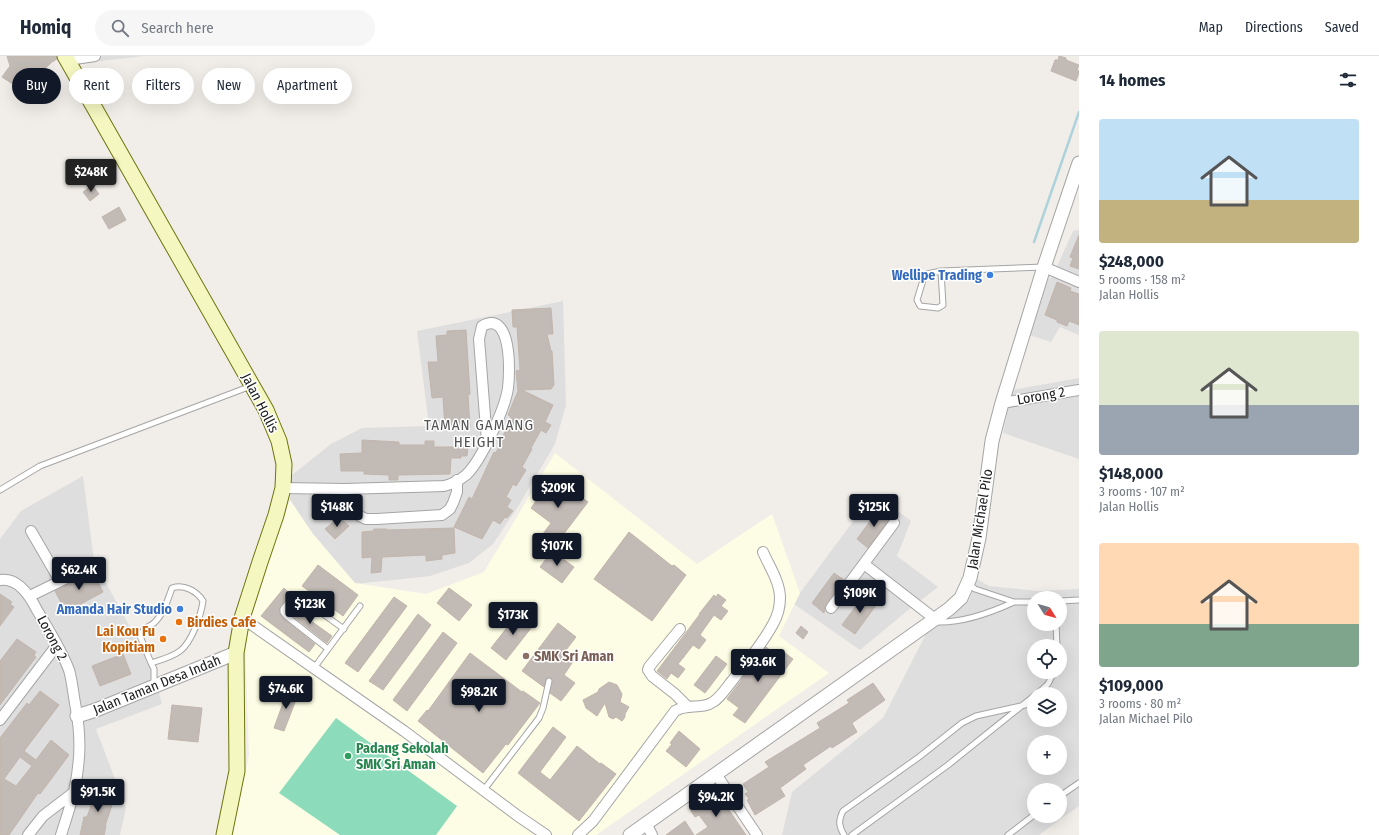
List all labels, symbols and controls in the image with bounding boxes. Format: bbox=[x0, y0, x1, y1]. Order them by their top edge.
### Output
search box bbox=[95, 10, 375, 46]
text: Homiq bbox=[20, 16, 71, 39]
icon: search bbox=[109, 17, 131, 39]
text: Search here bbox=[141, 19, 214, 37]
text: Map bbox=[1199, 19, 1223, 36]
text: Directions bbox=[1245, 19, 1303, 36]
text: Saved bbox=[1325, 19, 1359, 36]
chip: Buy bbox=[12, 68, 61, 104]
chip: Rent bbox=[69, 68, 124, 104]
chip: Filters bbox=[132, 68, 194, 104]
chip: New bbox=[202, 68, 255, 104]
chip: Apartment bbox=[263, 68, 352, 104]
icon: filters bbox=[1337, 69, 1359, 91]
text: 14 homes bbox=[1099, 70, 1166, 91]
icon: home bbox=[1193, 145, 1265, 217]
pin: $248K bbox=[63, 159, 119, 193]
text: $248K bbox=[74, 164, 108, 179]
text: $248,000 bbox=[1099, 251, 1164, 272]
place label: Wellipe Trading bbox=[892, 267, 982, 284]
marker: Wellipe Trading bbox=[985, 270, 995, 280]
text: 5 rooms · 158 m² bbox=[1099, 272, 1186, 287]
text: Jalan Hollis bbox=[1099, 287, 1159, 302]
icon: home bbox=[1193, 357, 1265, 429]
street label: Jalan Hollis bbox=[238, 370, 282, 436]
street label: Lorong 2 bbox=[1016, 383, 1066, 409]
district label: TAMAN GAMANG HEIGHT bbox=[424, 416, 534, 451]
text: $148,000 bbox=[1099, 463, 1163, 484]
street label: Jalan Michael Pilo bbox=[964, 468, 996, 570]
pin: $209K bbox=[530, 475, 586, 509]
text: $209K bbox=[541, 480, 575, 495]
text: 3 rooms · 107 m² bbox=[1099, 484, 1185, 499]
pin: $148K bbox=[309, 494, 365, 528]
pin: $125K bbox=[846, 494, 902, 528]
text: $148K bbox=[321, 499, 353, 514]
text: $125K bbox=[858, 499, 890, 514]
text: Jalan Hollis bbox=[1099, 499, 1159, 514]
pin: $107K bbox=[529, 533, 585, 567]
text: $107K bbox=[541, 538, 573, 553]
pin: $62.4K bbox=[46, 557, 112, 591]
text: $62.4K bbox=[61, 562, 97, 577]
icon: home bbox=[1193, 569, 1265, 641]
pin: $109K bbox=[832, 580, 888, 614]
text: $109K bbox=[844, 585, 876, 600]
pin: $123K bbox=[282, 591, 338, 625]
north arrow bbox=[1027, 591, 1067, 631]
map controls bbox=[1027, 591, 1067, 823]
text: $123K bbox=[294, 596, 326, 611]
place label: Amanda Hair Studio bbox=[56, 601, 173, 618]
pin: $173K bbox=[485, 602, 541, 636]
marker: Amanda Hair Studio bbox=[175, 604, 185, 614]
text: $173K bbox=[498, 607, 528, 622]
street label: Lorong 2 bbox=[33, 613, 71, 663]
place label: Birdies Cafe bbox=[187, 614, 256, 631]
marker: Birdies Cafe bbox=[174, 617, 184, 627]
place label: Lai Kou Fu Kopitiam bbox=[97, 623, 155, 656]
marker: Lai Kou Fu Kopitiam bbox=[158, 634, 168, 644]
button: locate bbox=[1027, 639, 1067, 679]
place label: SMK Sri Aman bbox=[534, 648, 614, 665]
pin: $93.6K bbox=[725, 649, 791, 683]
marker: SMK Sri Aman bbox=[521, 651, 531, 661]
street label: Jalan Taman Desa Indah bbox=[91, 652, 223, 718]
text: $93.6K bbox=[740, 654, 776, 669]
text: $109,000 bbox=[1099, 675, 1163, 696]
pin: $74.6K bbox=[253, 676, 319, 710]
pin: $98.2K bbox=[446, 679, 512, 713]
text: $74.6K bbox=[268, 681, 304, 696]
text: $98.2K bbox=[461, 684, 497, 699]
button: layers bbox=[1027, 687, 1067, 727]
text: 3 rooms · 80 m² bbox=[1099, 696, 1181, 711]
text: Jalan Michael Pilo bbox=[1099, 711, 1193, 726]
button: + bbox=[1027, 735, 1067, 775]
place label: Padang Sekolah SMK Sri Aman bbox=[356, 740, 449, 773]
marker: Padang Sekolah SMK Sri Aman bbox=[343, 751, 353, 761]
pin: $91.5K bbox=[65, 779, 131, 813]
button: − bbox=[1027, 783, 1067, 823]
text: $91.5K bbox=[80, 784, 116, 799]
pin: $94.2K bbox=[683, 784, 749, 818]
text: $94.2K bbox=[698, 789, 734, 804]

